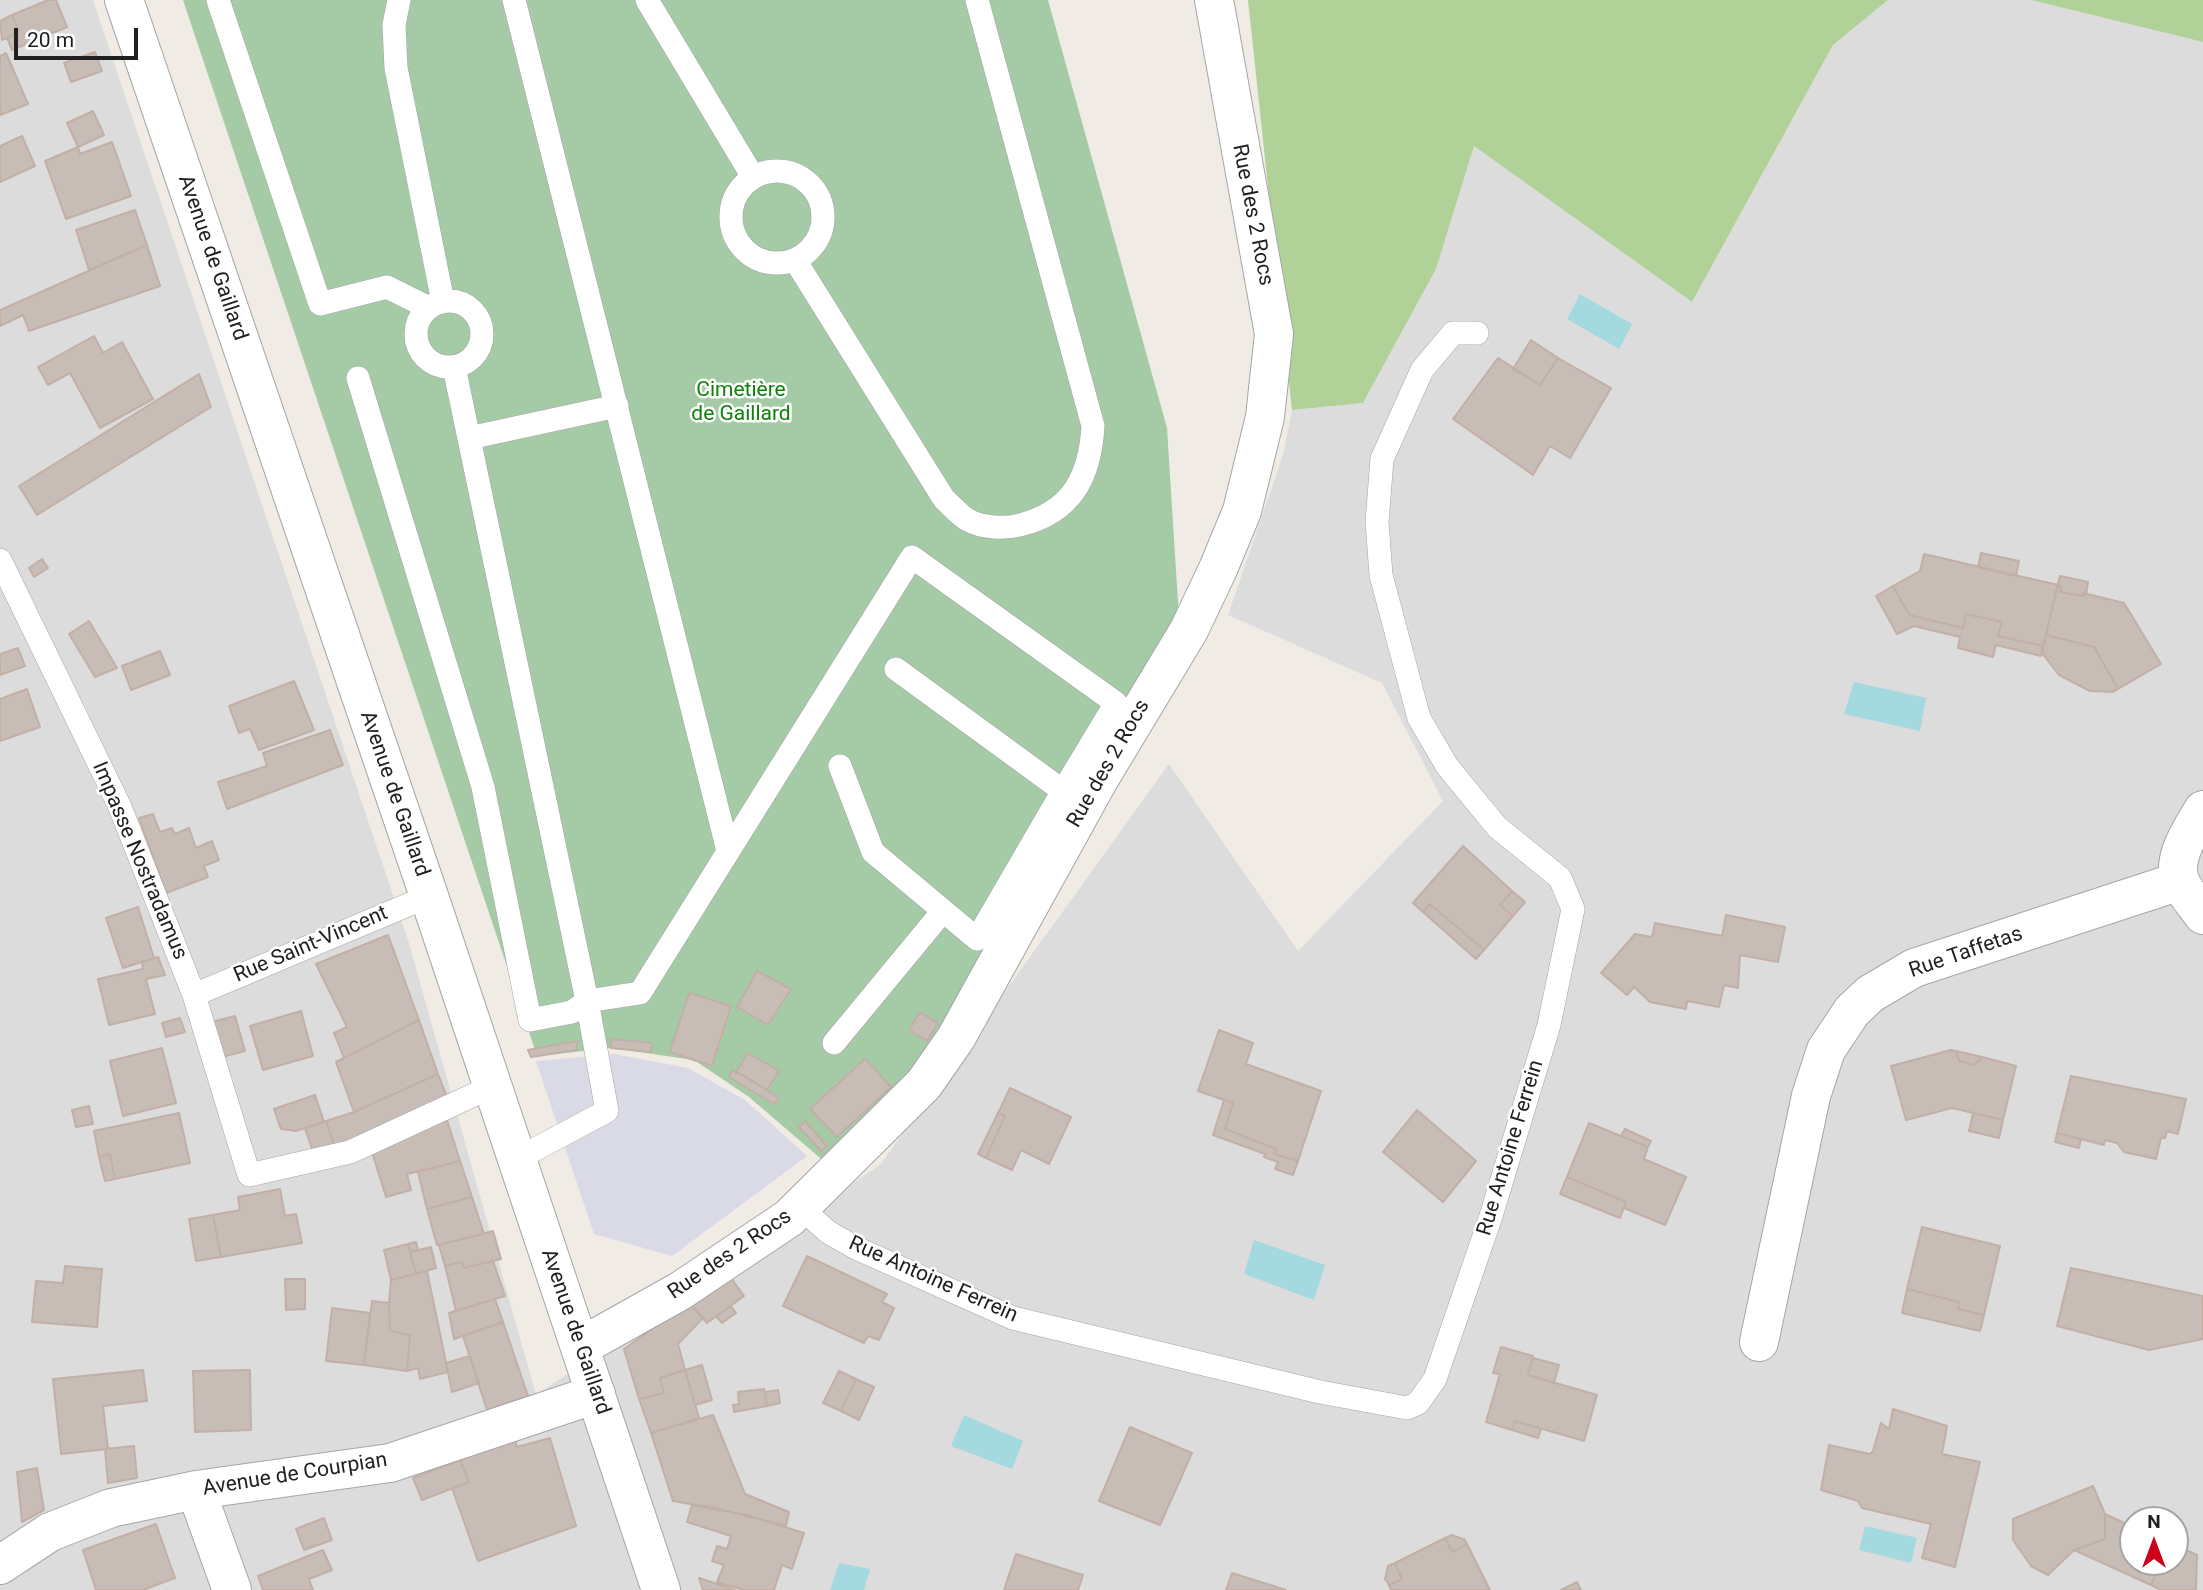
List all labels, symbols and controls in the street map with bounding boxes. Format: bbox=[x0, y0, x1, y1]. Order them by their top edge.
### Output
scale bar bbox=[18, 14, 142, 58]
text: 20 m bbox=[27, 28, 74, 52]
street label: Rue des 2 Rocs bbox=[1226, 142, 1278, 288]
street label: Avenue de Gaillard bbox=[172, 172, 252, 344]
park label: Cimetière de Gaillard bbox=[691, 378, 791, 428]
street label: Rue des 2 Rocs bbox=[1062, 695, 1156, 833]
street label: Avenue de Gaillard bbox=[354, 708, 434, 880]
street label: Impasse Nostradamus bbox=[86, 758, 192, 964]
street label: Rue Saint-Vincent bbox=[230, 901, 392, 989]
street label: Rue Taffetas bbox=[1906, 922, 2026, 984]
street label: Rue Antoine Ferrein bbox=[1472, 1057, 1550, 1239]
street label: Rue des 2 Rocs bbox=[663, 1204, 797, 1306]
street label: Rue Antoine Ferrein bbox=[845, 1231, 1021, 1329]
street label: Avenue de Gaillard bbox=[535, 1246, 615, 1418]
street label: Avenue de Courpian bbox=[201, 1448, 389, 1502]
north arrow bbox=[2119, 1506, 2189, 1576]
text: N bbox=[2147, 1510, 2161, 1533]

